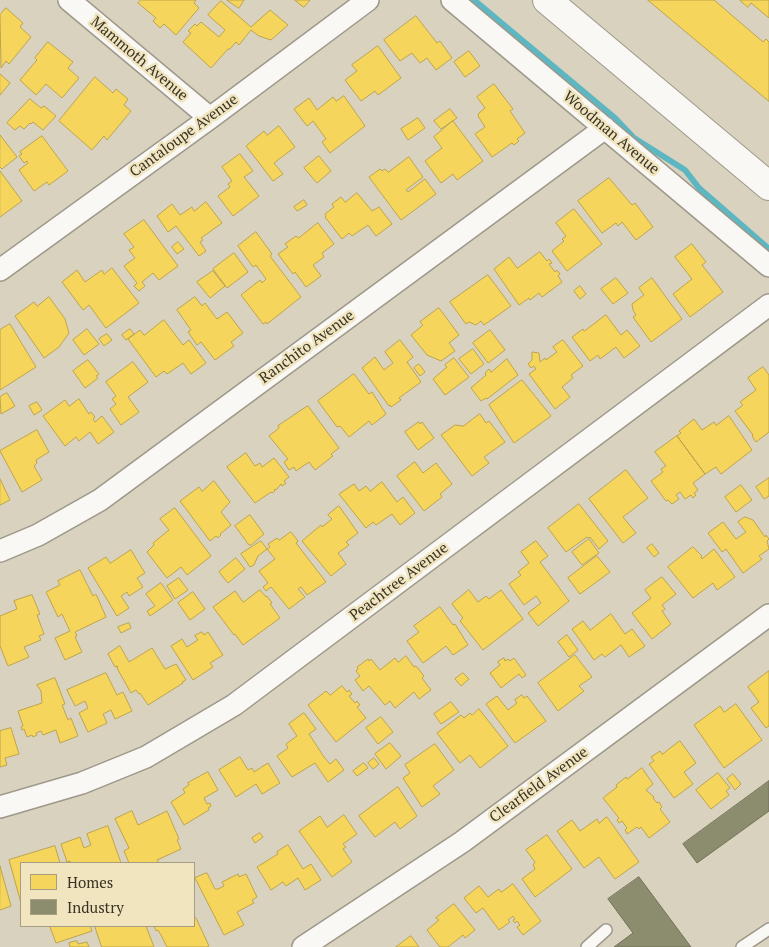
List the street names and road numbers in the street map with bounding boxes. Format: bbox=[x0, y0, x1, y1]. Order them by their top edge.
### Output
street label: Mammoth Avenue bbox=[87, 13, 191, 105]
street label: Woodman Avenue bbox=[559, 87, 663, 179]
street label: Cantaloupe Avenue bbox=[126, 91, 242, 181]
street label: Ranchito Avenue bbox=[256, 307, 358, 387]
street label: Peachtree Avenue bbox=[346, 539, 452, 625]
street label: Clearfield Avenue bbox=[486, 743, 592, 827]

